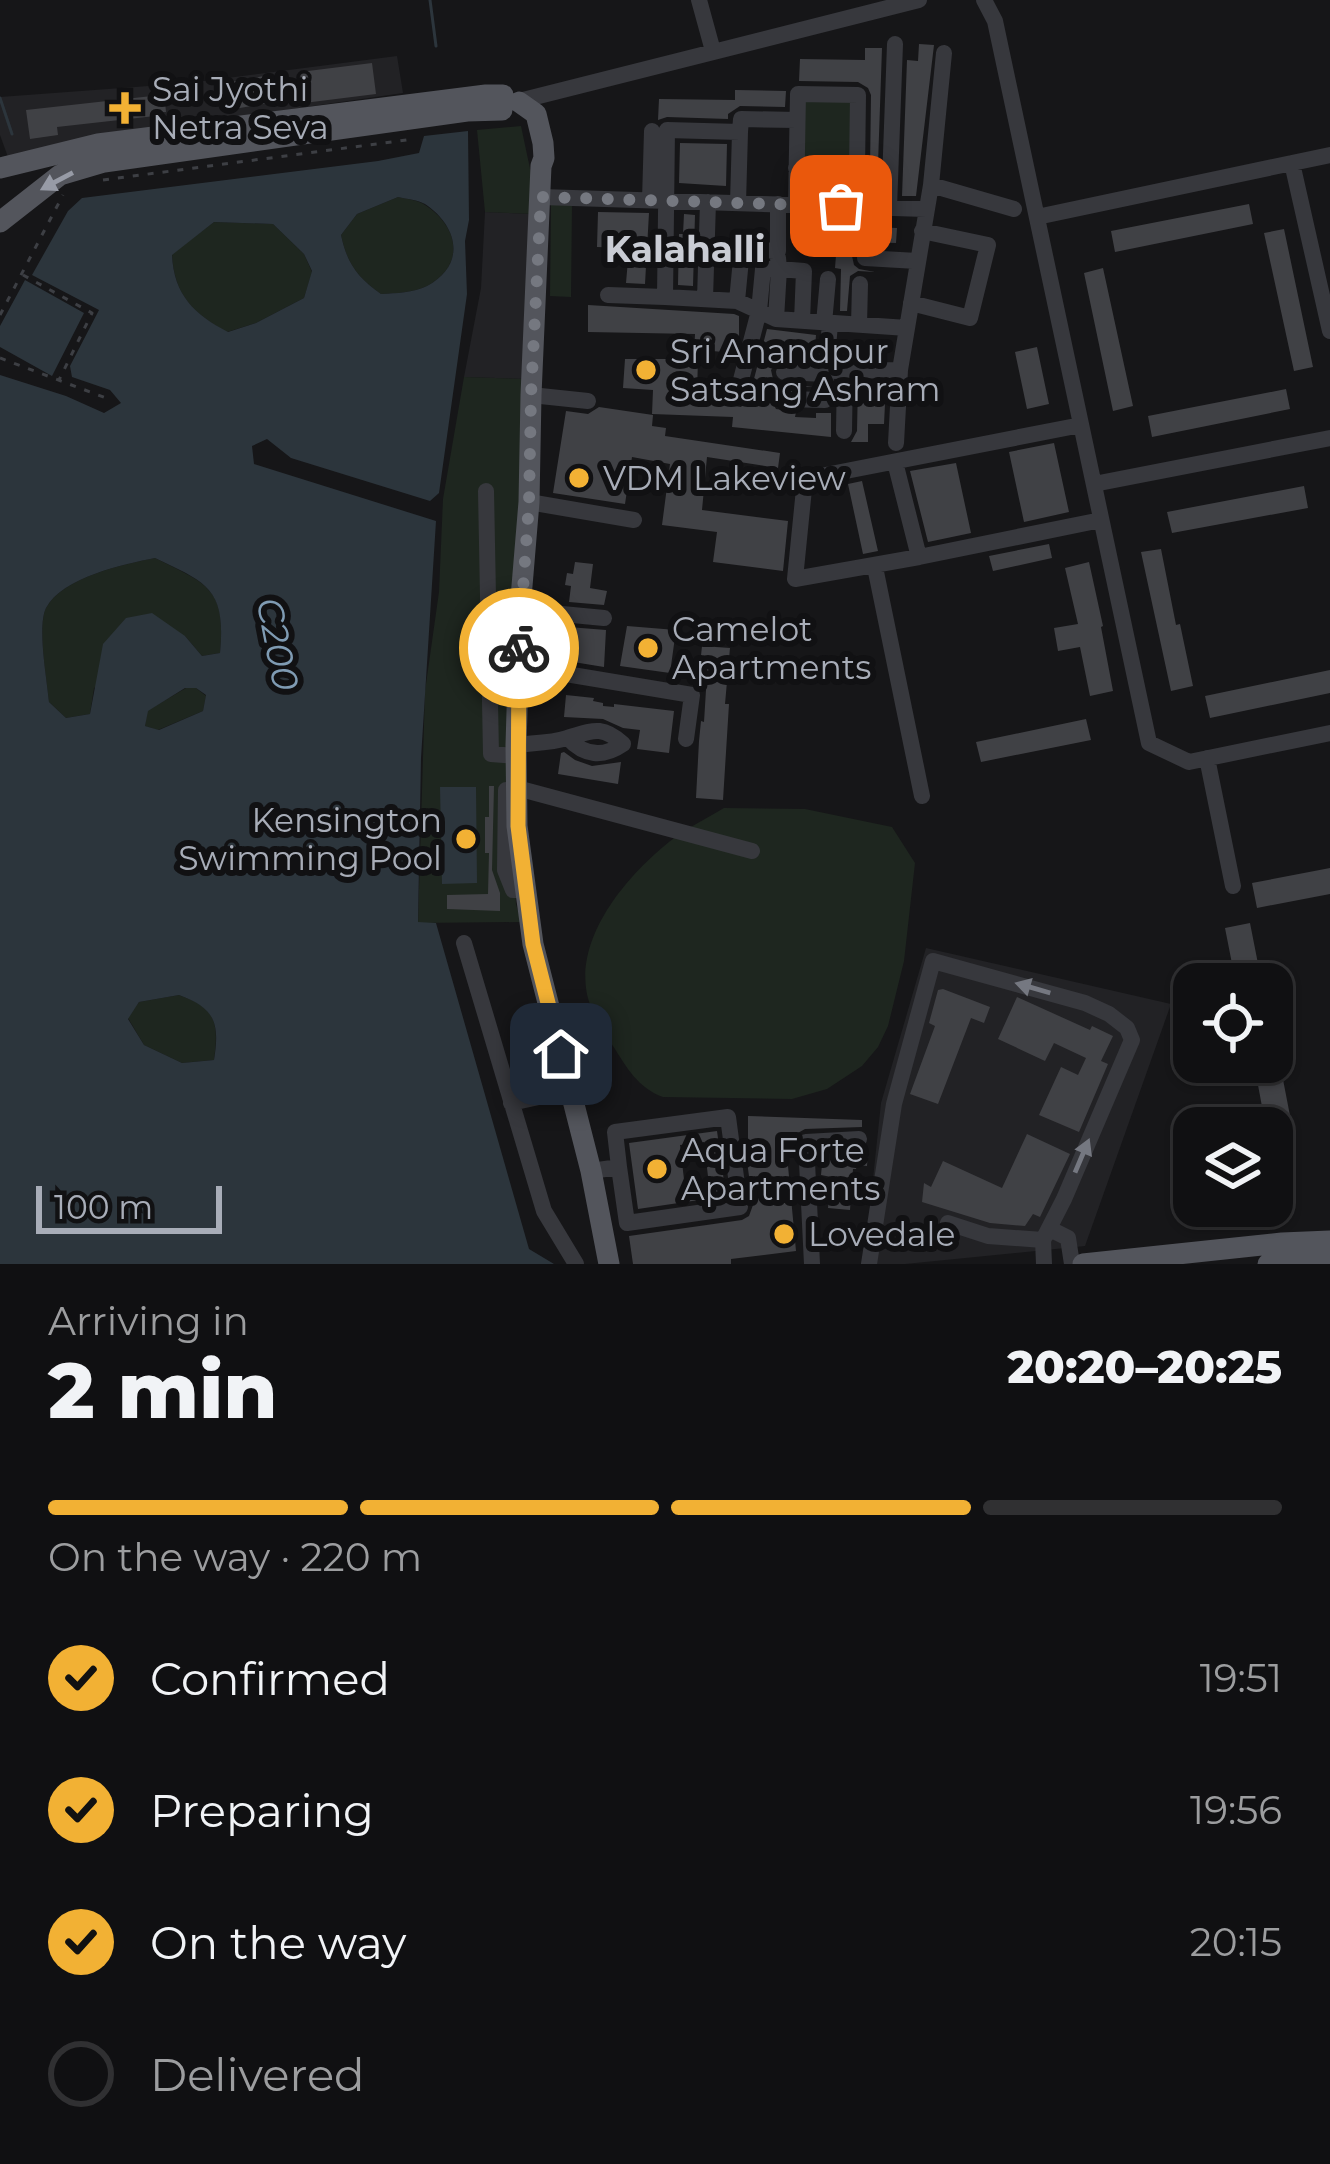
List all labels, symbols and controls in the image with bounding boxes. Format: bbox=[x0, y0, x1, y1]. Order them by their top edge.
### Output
place label: Sai Jyothi Netra Seva bbox=[152, 69, 329, 147]
marker: Sai Jyothi Netra Seva bbox=[109, 92, 141, 124]
pin bbox=[790, 155, 892, 257]
one-way arrow bbox=[39, 170, 74, 191]
icon: bag bbox=[808, 173, 874, 239]
district label: Kalahalli bbox=[604, 227, 766, 271]
place label: Sri Anandpur Satsang Ashram bbox=[670, 331, 941, 409]
marker: Sri Anandpur Satsang Ashram bbox=[633, 357, 659, 383]
place label: VDM Lakeview bbox=[603, 458, 846, 498]
marker: VDM Lakeview bbox=[566, 465, 592, 491]
courier bbox=[459, 588, 579, 708]
water label: C200 bbox=[247, 594, 309, 694]
place label: Camelot Apartments bbox=[672, 609, 871, 687]
icon: bike bbox=[486, 615, 552, 681]
marker: Camelot Apartments bbox=[635, 635, 661, 661]
place label: Kensington Swimming Pool bbox=[178, 800, 442, 878]
marker: Kensington Swimming Pool bbox=[453, 826, 479, 852]
map controls bbox=[1173, 963, 1293, 1227]
button: locate bbox=[1173, 963, 1293, 1083]
one-way arrow bbox=[1014, 978, 1050, 996]
pin bbox=[510, 1003, 612, 1105]
icon: home bbox=[528, 1021, 594, 1087]
button: layers bbox=[1173, 1107, 1293, 1227]
place label: Aqua Forte Apartments bbox=[681, 1130, 880, 1208]
one-way arrow bbox=[1073, 1138, 1093, 1173]
marker: Aqua Forte Apartments bbox=[644, 1156, 670, 1182]
scale bar bbox=[36, 1180, 222, 1233]
text: 100 m bbox=[54, 1187, 153, 1227]
place label: Lovedale bbox=[808, 1214, 955, 1254]
marker: Lovedale bbox=[771, 1221, 797, 1247]
text: Arriving in bbox=[48, 1297, 249, 1345]
text: 20:20–20:25 bbox=[1007, 1339, 1282, 1394]
text: 2 min bbox=[48, 1342, 278, 1438]
text: On the way · 220 m bbox=[48, 1533, 422, 1581]
icon: check bbox=[48, 1645, 114, 1711]
text: Confirmed bbox=[150, 1651, 390, 1706]
text: 19:51 bbox=[1200, 1654, 1282, 1702]
icon: check bbox=[48, 1777, 114, 1843]
text: Preparing bbox=[150, 1783, 374, 1838]
text: 19:56 bbox=[1190, 1786, 1282, 1834]
icon: check bbox=[48, 1909, 114, 1975]
text: On the way bbox=[150, 1915, 406, 1970]
text: 20:15 bbox=[1190, 1918, 1282, 1966]
text: Delivered bbox=[150, 2047, 365, 2102]

